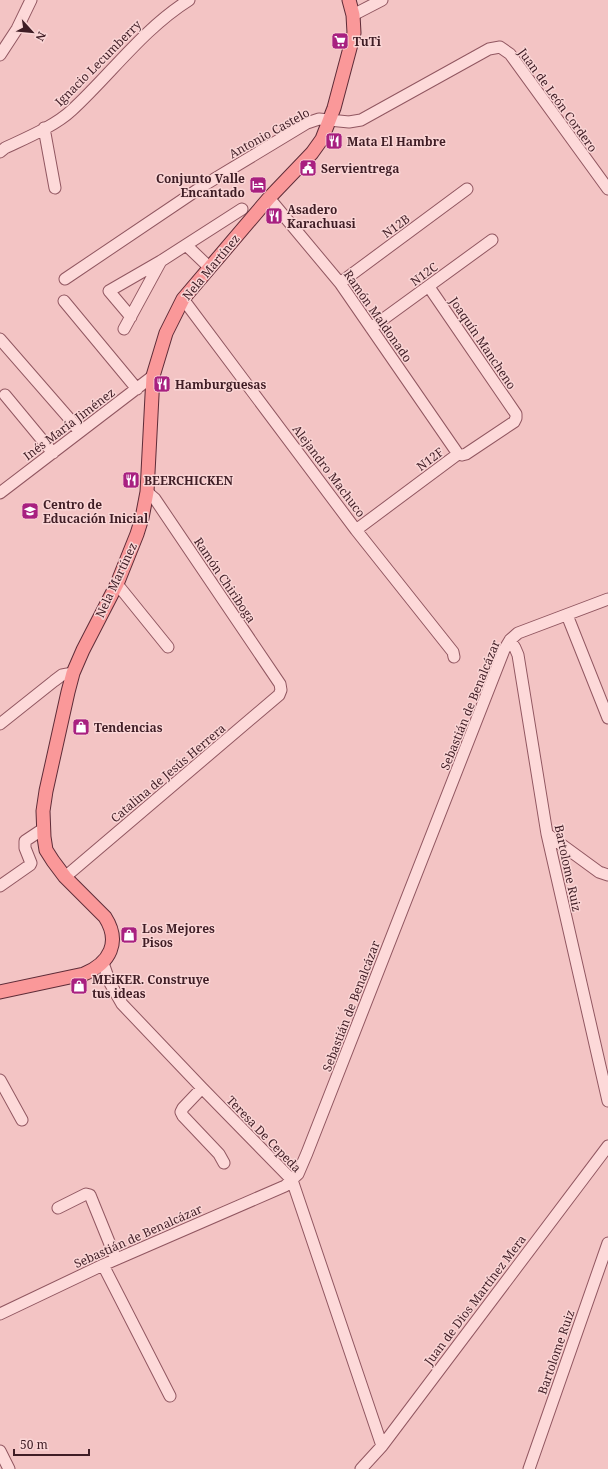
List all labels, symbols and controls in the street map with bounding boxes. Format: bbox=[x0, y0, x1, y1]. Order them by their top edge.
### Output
north arrow bbox=[12, 12, 52, 52]
street label: Ignacio Lecumberry bbox=[51, 16, 145, 110]
text: N bbox=[33, 29, 50, 44]
supermarket icon: TuTi bbox=[330, 31, 350, 51]
place label: TuTi bbox=[353, 33, 382, 50]
street label: Juan de León Cordero bbox=[514, 44, 601, 155]
street label: Antonio Castelo bbox=[226, 104, 312, 162]
restaurant icon: Mata El Hambre bbox=[324, 131, 344, 151]
place label: Mata El Hambre bbox=[347, 133, 446, 150]
public building icon: Servientrega bbox=[298, 158, 318, 178]
place label: Servientrega bbox=[321, 160, 399, 177]
place label: Conjunto Valle Encantado bbox=[156, 170, 245, 201]
hotel icon: Conjunto Valle Encantado bbox=[248, 175, 268, 195]
place label: Asadero Karachuasi bbox=[287, 201, 357, 232]
restaurant icon: Asadero Karachuasi bbox=[264, 206, 284, 226]
street label: N12B bbox=[379, 210, 413, 242]
street label: Nela Martínez bbox=[178, 230, 244, 304]
street label: N12C bbox=[407, 258, 441, 290]
street label: Ramón Maldonado bbox=[340, 267, 416, 365]
street label: Joaquín Mancheno bbox=[445, 293, 520, 393]
restaurant icon: Hamburguesas bbox=[152, 374, 172, 394]
place label: Hamburguesas bbox=[175, 376, 266, 393]
street label: Inés María Jiménez bbox=[20, 384, 118, 464]
street label: Alejandro Machuco bbox=[289, 421, 369, 521]
street label: N12F bbox=[413, 443, 447, 475]
restaurant icon: BEERCHICKEN bbox=[121, 470, 141, 490]
place label: BEERCHICKEN bbox=[144, 472, 233, 489]
place label: Centro de Educación Inicial bbox=[43, 496, 149, 527]
school or university icon: Centro de Educación Inicial bbox=[20, 501, 40, 521]
street label: Ramón Chiriboga bbox=[190, 534, 260, 626]
street label: Nela Martínez bbox=[91, 540, 141, 620]
street label: Sebastián de Benalcázar bbox=[436, 637, 504, 773]
shop icon: Tendencias bbox=[71, 717, 91, 737]
place label: Tendencias bbox=[94, 719, 163, 736]
street label: Catalina de Jesús Herrera bbox=[107, 720, 229, 826]
street label: Bartolome Ruiz bbox=[550, 823, 586, 913]
place label: Los Mejores Pisos bbox=[142, 920, 215, 951]
shop icon: Los Mejores Pisos bbox=[119, 925, 139, 945]
street label: Sebastián de Benalcázar bbox=[318, 938, 384, 1074]
place label: MEiKER. Construye tus ideas bbox=[92, 971, 210, 1002]
shop icon: MEiKER. Construye tus ideas bbox=[69, 976, 89, 996]
street label: Teresa De Cepeda bbox=[223, 1092, 305, 1176]
street label: Sebastián de Benalcázar bbox=[71, 1200, 205, 1272]
street label: Juan de Dios Martínez Mera bbox=[420, 1231, 530, 1370]
street label: Bartolome Ruiz bbox=[534, 1307, 578, 1397]
scale bar bbox=[14, 1431, 89, 1457]
text: 50 m bbox=[20, 1436, 48, 1453]

